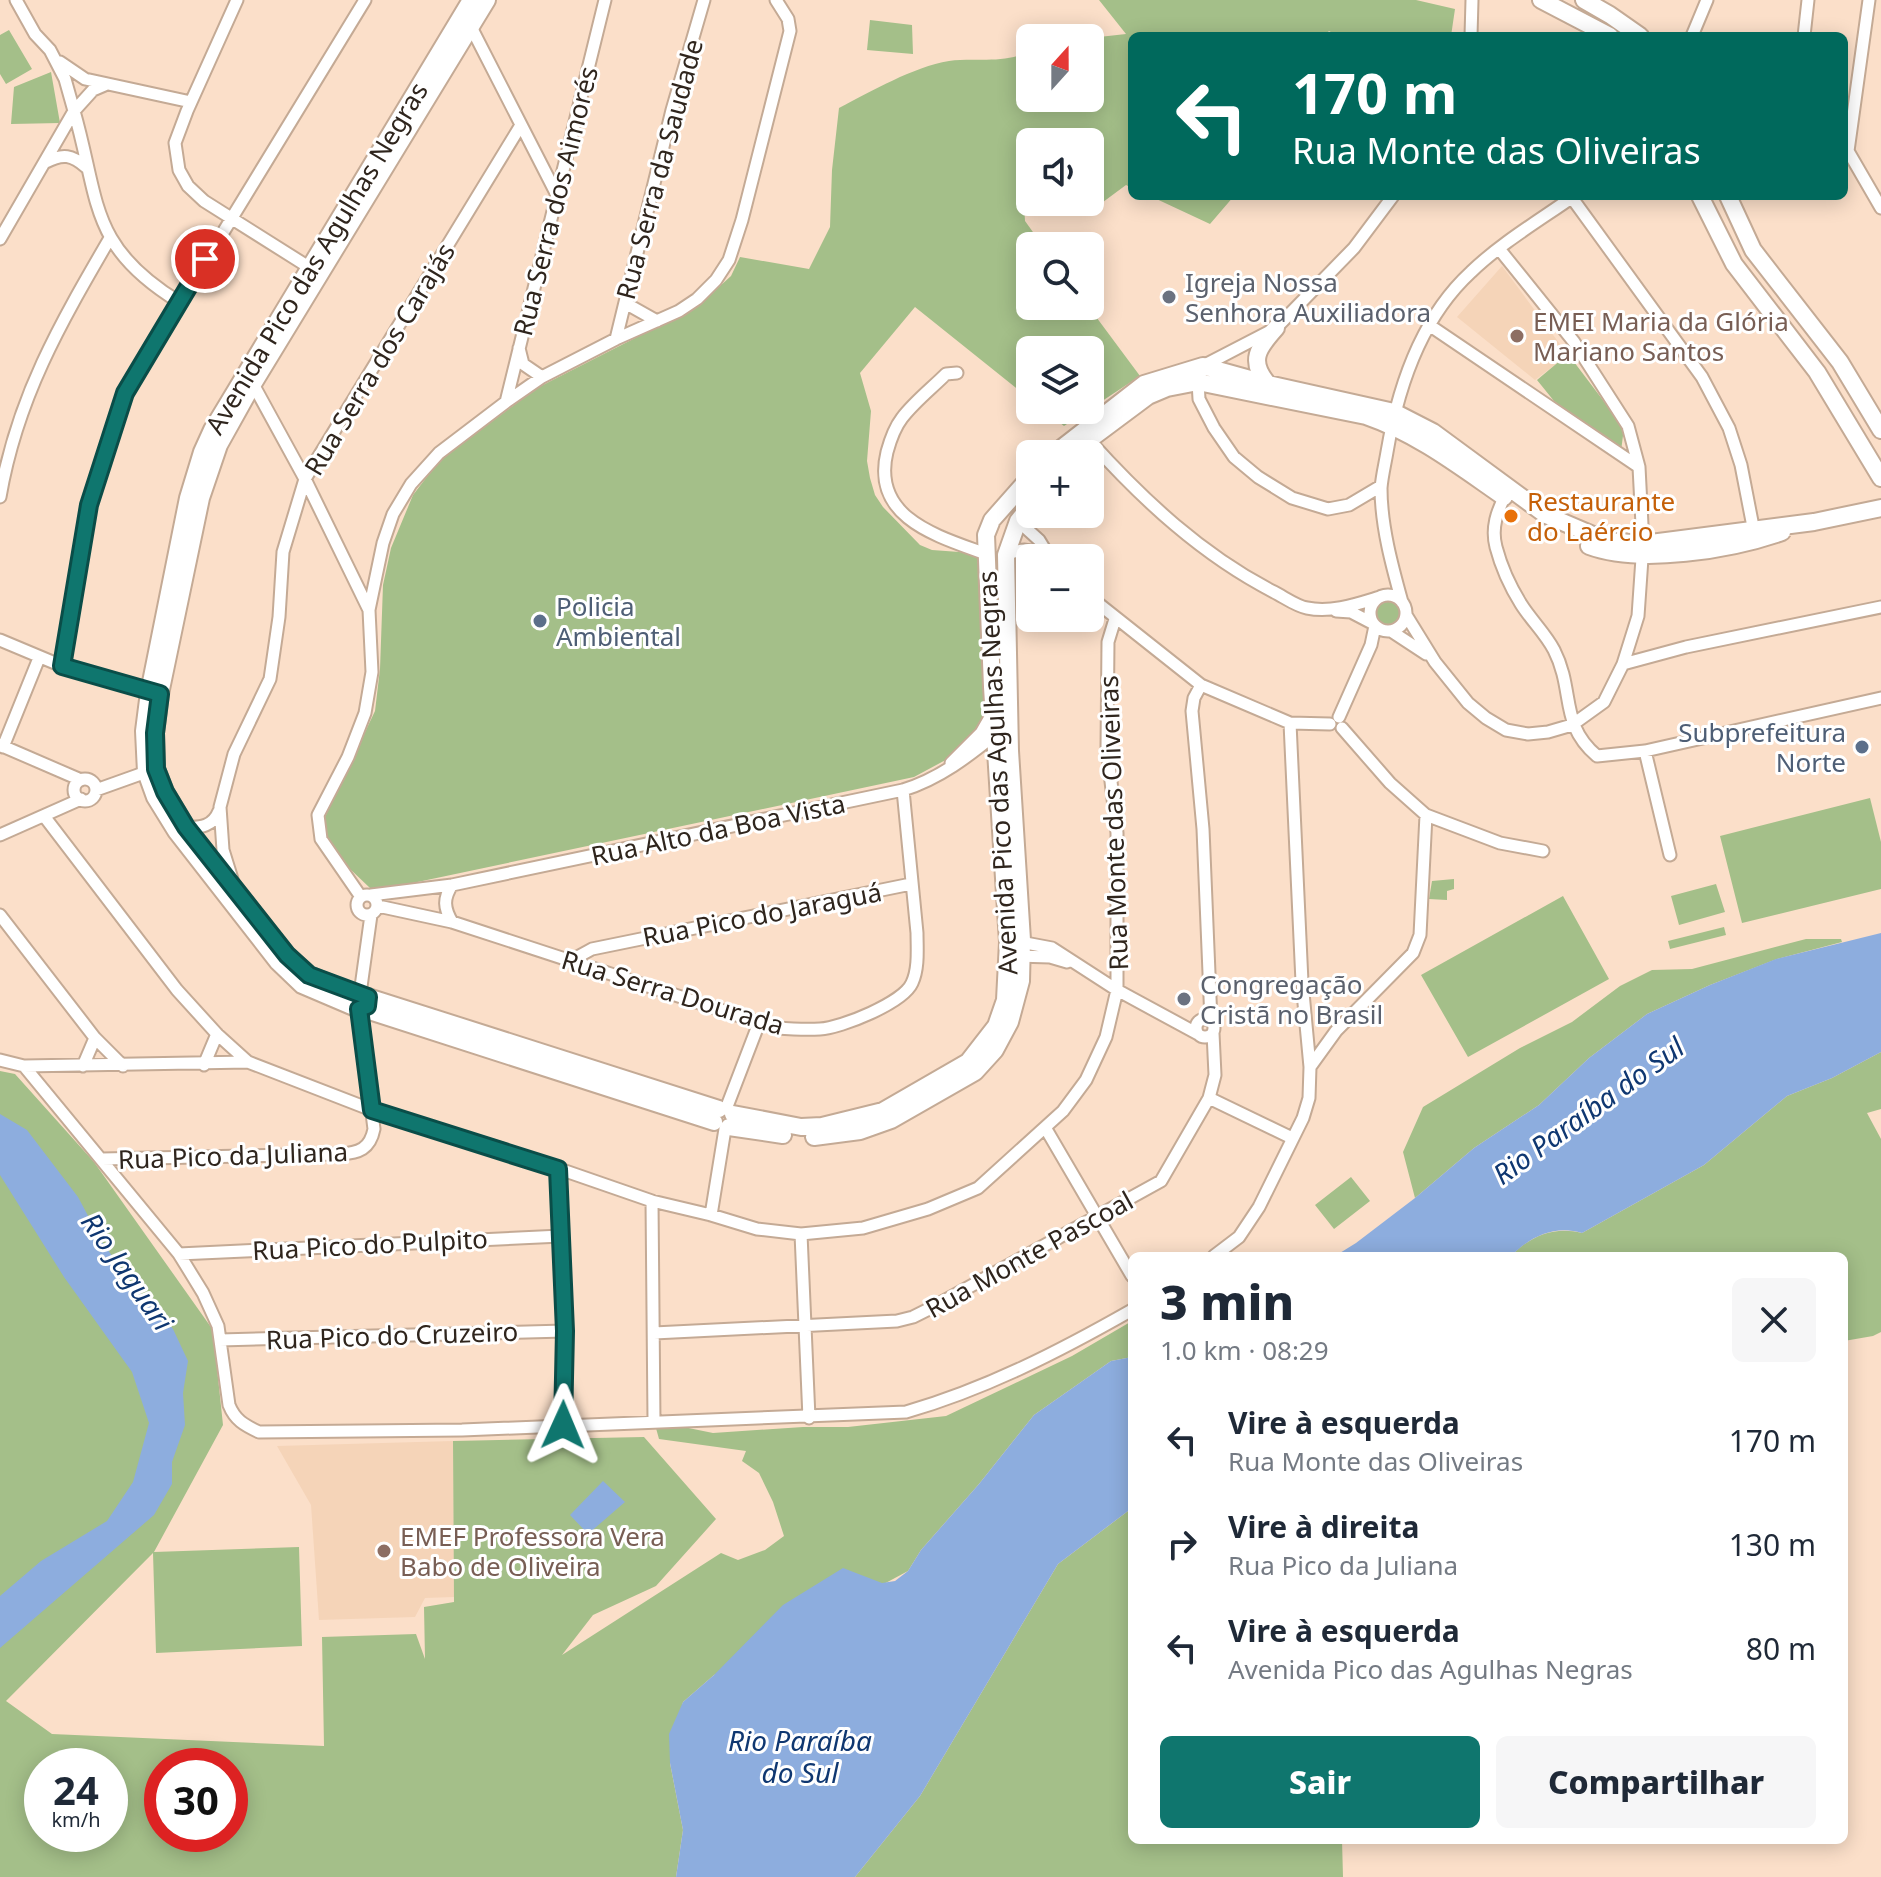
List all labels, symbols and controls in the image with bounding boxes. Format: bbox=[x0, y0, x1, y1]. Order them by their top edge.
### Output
north arrow bbox=[1016, 24, 1104, 112]
map controls bbox=[1016, 24, 1104, 632]
street label: Rua Serra da Saudade bbox=[607, 35, 711, 303]
text: 170 m bbox=[1292, 54, 1457, 130]
street label: Rua Serra dos Aimorés bbox=[504, 63, 606, 339]
icon: left bbox=[1160, 64, 1264, 168]
street label: Avenida Pico das Agulhas Negras bbox=[196, 75, 436, 441]
text: Rua Monte das Oliveiras bbox=[1292, 126, 1701, 175]
button: sound bbox=[1016, 128, 1104, 216]
pin bbox=[171, 225, 239, 293]
button: search bbox=[1016, 232, 1104, 320]
street label: Rua Serra dos Carajás bbox=[295, 236, 463, 482]
icon: arrive bbox=[183, 237, 227, 281]
place label: Igreja Nossa Senhora Auxiliadora bbox=[1185, 264, 1431, 330]
marker: Igreja Nossa Senhora Auxiliadora bbox=[1160, 288, 1178, 306]
place label: EMEI Maria da Glória Mariano Santos bbox=[1533, 303, 1789, 369]
marker: EMEI Maria da Glória Mariano Santos bbox=[1508, 327, 1526, 345]
button: layers bbox=[1016, 336, 1104, 424]
button: + bbox=[1016, 440, 1104, 528]
place label: Restaurante do Laércio bbox=[1527, 483, 1675, 549]
marker: Restaurante do Laércio bbox=[1502, 507, 1520, 525]
button: − bbox=[1016, 544, 1104, 632]
street label: Avenida Pico das Agulhas Negras bbox=[968, 570, 1026, 976]
place label: Policia Ambiental bbox=[556, 588, 681, 654]
marker: Policia Ambiental bbox=[531, 612, 549, 630]
street label: Rua Monte das Oliveiras bbox=[1090, 675, 1136, 971]
place label: Subprefeitura Norte bbox=[1678, 714, 1846, 780]
marker: Subprefeitura Norte bbox=[1853, 738, 1871, 756]
street label: Rua Alto da Boa Vista bbox=[588, 784, 848, 874]
street label: Rua Pico do Jaraguá bbox=[639, 873, 885, 955]
street label: Rua Serra Dourada bbox=[557, 941, 789, 1043]
place label: Congregação Cristã no Brasil bbox=[1200, 966, 1383, 1032]
marker: Congregação Cristã no Brasil bbox=[1175, 990, 1193, 1008]
water label: Rio Paraíba do Sul bbox=[1485, 1027, 1692, 1192]
street label: Rua Pico da Juliana bbox=[117, 1133, 349, 1177]
street label: Rua Monte Pascoal bbox=[919, 1182, 1139, 1326]
water label: Rio Jaguari bbox=[73, 1204, 183, 1338]
street label: Rua Pico do Pulpito bbox=[251, 1220, 489, 1268]
text: 3 min bbox=[1160, 1269, 1294, 1334]
button: close bbox=[1732, 1278, 1816, 1362]
street label: Rua Pico do Cruzeiro bbox=[265, 1313, 519, 1357]
text: 1.0 km · 08:29 bbox=[1160, 1332, 1329, 1368]
position arrow bbox=[521, 1383, 605, 1467]
text: Vire à esquerda bbox=[1228, 1402, 1460, 1443]
icon: left bbox=[1160, 1418, 1204, 1462]
text: 170 m bbox=[1729, 1420, 1816, 1461]
text: Rua Monte das Oliveiras bbox=[1228, 1443, 1523, 1479]
text: Vire à direita bbox=[1228, 1506, 1419, 1547]
place label: EMEF Professora Vera Babo de Oliveira bbox=[400, 1518, 665, 1584]
icon: right bbox=[1160, 1522, 1204, 1566]
text: 130 m bbox=[1729, 1524, 1816, 1565]
marker: EMEF Professora Vera Babo de Oliveira bbox=[375, 1542, 393, 1560]
text: Rua Pico da Juliana bbox=[1228, 1547, 1458, 1583]
text: Vire à esquerda bbox=[1228, 1610, 1460, 1651]
icon: left bbox=[1160, 1626, 1204, 1670]
text: 80 m bbox=[1746, 1628, 1816, 1669]
text: Avenida Pico das Agulhas Negras bbox=[1228, 1651, 1633, 1687]
water label: Rio Paraíba do Sul bbox=[728, 1721, 872, 1791]
button: Sair bbox=[1160, 1736, 1480, 1828]
button: Compartilhar bbox=[1496, 1736, 1816, 1828]
speed limit sign: 30 bbox=[144, 1748, 248, 1852]
text: 24 bbox=[53, 1762, 99, 1817]
text: km/h bbox=[51, 1806, 101, 1833]

